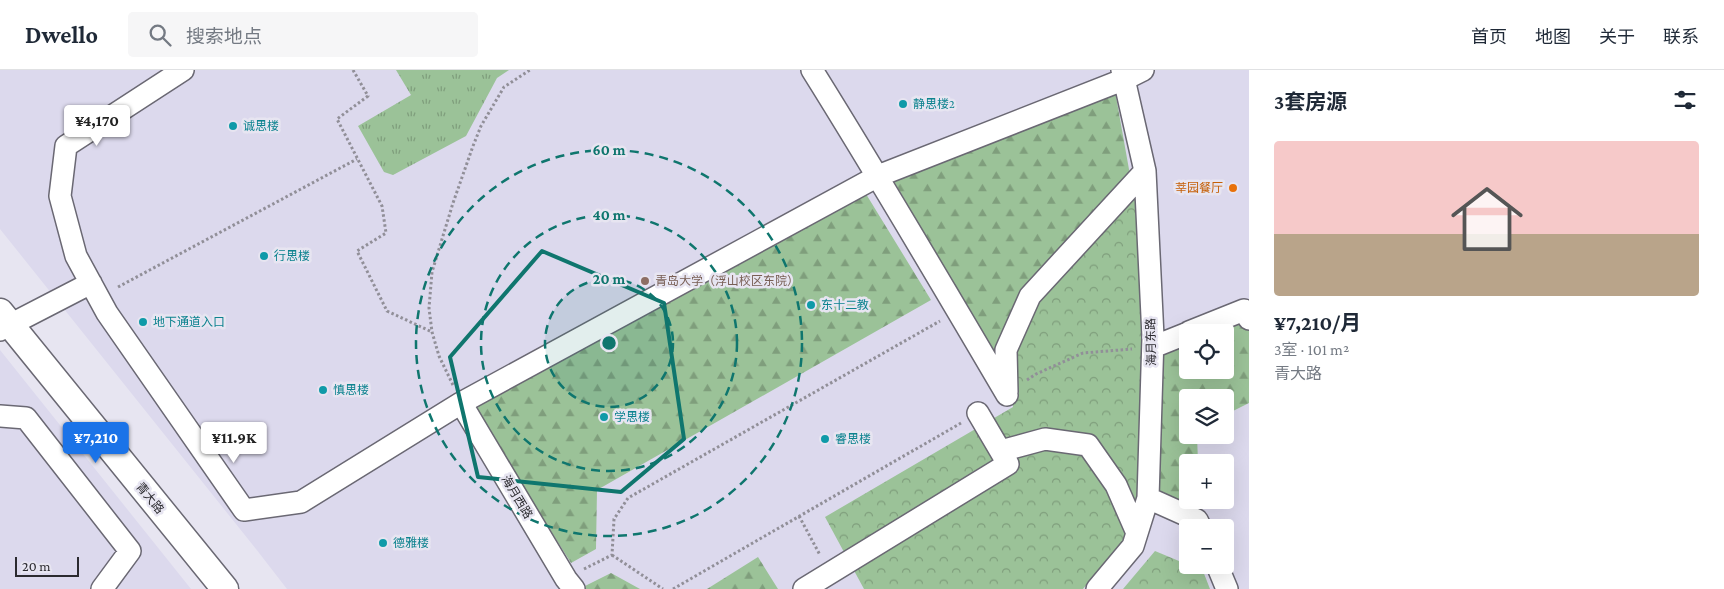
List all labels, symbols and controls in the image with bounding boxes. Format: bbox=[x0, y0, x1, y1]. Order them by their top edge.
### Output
search box bbox=[128, 12, 478, 57]
text: Dwello bbox=[25, 21, 98, 48]
icon: search bbox=[146, 21, 174, 49]
text: 搜索地点 bbox=[186, 26, 262, 47]
text: 首页 bbox=[1471, 27, 1507, 47]
text: 地图 bbox=[1535, 27, 1571, 47]
text: 关于 bbox=[1599, 27, 1635, 47]
text: 联系 bbox=[1663, 27, 1699, 47]
icon: filters bbox=[1671, 86, 1699, 114]
text: 3套房源 bbox=[1274, 90, 1347, 114]
place label: 静思楼2 bbox=[913, 97, 955, 111]
marker: 静思楼2 bbox=[897, 98, 909, 110]
pin: ¥4,170 bbox=[56, 104, 138, 147]
text: ¥4,170 bbox=[75, 112, 119, 129]
place label: 诚思楼 bbox=[243, 119, 279, 133]
marker: 诚思楼 bbox=[227, 120, 239, 132]
text: 60 m bbox=[593, 142, 626, 158]
icon: home bbox=[1442, 174, 1532, 264]
place label: 莘园餐厅 bbox=[1175, 181, 1223, 195]
marker: 莘园餐厅 bbox=[1227, 182, 1239, 194]
text: 40 m bbox=[593, 207, 626, 223]
place label: 行思楼 bbox=[274, 249, 310, 263]
marker: 行思楼 bbox=[258, 250, 270, 262]
text: 20 m bbox=[593, 271, 625, 287]
place label: 青岛大学（浮山校区东院） bbox=[655, 274, 799, 288]
marker: 青岛大学（浮山校区东院） bbox=[639, 275, 651, 287]
place label: 东十二教 bbox=[821, 298, 869, 312]
marker: 东十二教 bbox=[805, 299, 817, 311]
text: ¥7,210/月 bbox=[1274, 311, 1361, 335]
place label: 地下通道入口 bbox=[153, 315, 225, 329]
marker: 地下通道入口 bbox=[137, 316, 149, 328]
street label: 海月东路 bbox=[1144, 318, 1158, 366]
map controls bbox=[1179, 324, 1234, 574]
button: locate bbox=[1179, 324, 1234, 379]
centre of rings bbox=[600, 334, 618, 352]
text: 3室 · 101 m² bbox=[1274, 341, 1349, 358]
text: 青大路 bbox=[1274, 365, 1322, 382]
place label: 慎思楼 bbox=[333, 383, 369, 397]
marker: 慎思楼 bbox=[317, 384, 329, 396]
button: layers bbox=[1179, 389, 1234, 444]
place label: 学思楼 bbox=[614, 410, 650, 424]
marker: 学思楼 bbox=[598, 411, 610, 423]
pin: ¥7,210 bbox=[55, 422, 137, 464]
pin: ¥11.9K bbox=[193, 422, 275, 464]
text: ¥7,210 bbox=[74, 429, 118, 446]
text: ¥11.9K bbox=[212, 429, 256, 446]
place label: 睿思楼 bbox=[835, 432, 871, 446]
marker: 睿思楼 bbox=[819, 433, 831, 445]
button: + bbox=[1179, 454, 1234, 509]
street label: 海月西路 bbox=[499, 473, 535, 521]
street label: 青大路 bbox=[133, 480, 167, 516]
button: − bbox=[1179, 519, 1234, 574]
place label: 德雅楼 bbox=[393, 536, 429, 550]
marker: 德雅楼 bbox=[377, 537, 389, 549]
scale bar bbox=[15, 554, 79, 577]
text: 20 m bbox=[22, 558, 50, 574]

